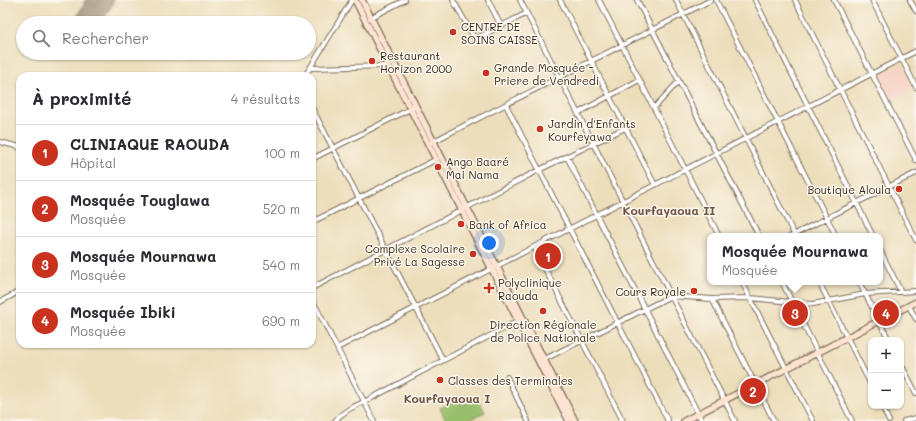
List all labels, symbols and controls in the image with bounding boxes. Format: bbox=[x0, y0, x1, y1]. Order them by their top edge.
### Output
search box bbox=[16, 16, 316, 60]
place label: CENTRE DE SOINS CAISSE bbox=[461, 19, 538, 47]
icon: search bbox=[30, 27, 52, 49]
marker: CENTRE DE SOINS CAISSE bbox=[448, 27, 458, 37]
text: Rechercher bbox=[62, 28, 149, 48]
place label: Restaurant Horizon 2000 bbox=[380, 48, 452, 76]
marker: Restaurant Horizon 2000 bbox=[367, 56, 377, 66]
place label: Grande Mosquée - Priere de Vendredi bbox=[494, 60, 599, 88]
marker: Grande Mosquée - Priere de Vendredi bbox=[481, 68, 491, 78]
text: À proximité bbox=[32, 87, 131, 109]
text: 4 résultats bbox=[231, 90, 300, 107]
place label: Jardin d'Enfants Kourfeyawa bbox=[548, 116, 636, 144]
marker: Jardin d'Enfants Kourfeyawa bbox=[535, 124, 545, 134]
text: CLINIAQUE RAOUDA bbox=[70, 134, 229, 154]
text: 1 bbox=[42, 144, 48, 161]
text: 100 m bbox=[264, 144, 300, 161]
text: Hôpital bbox=[70, 154, 116, 171]
place label: Ango Baaré Mai Nama bbox=[446, 154, 509, 182]
marker: Ango Baaré Mai Nama bbox=[433, 162, 443, 172]
place label: Boutique Aloula bbox=[807, 182, 891, 197]
marker: Boutique Aloula bbox=[894, 184, 904, 194]
text: Mosquée Touglawa bbox=[70, 190, 210, 210]
text: 2 bbox=[41, 200, 49, 217]
text: 520 m bbox=[263, 200, 300, 217]
district label: Kourfayaoua II bbox=[623, 202, 715, 218]
text: Mosquée bbox=[70, 210, 126, 227]
place label: Bank of Africa bbox=[469, 217, 547, 232]
marker: Bank of Africa bbox=[456, 219, 466, 229]
your location bbox=[479, 233, 499, 253]
popup bbox=[707, 233, 883, 285]
place label: Complexe Scolaire Privé La Sagesse bbox=[365, 241, 465, 269]
pin: 1 bbox=[535, 241, 561, 271]
text: Mosquée Mournawa bbox=[722, 241, 868, 261]
text: Mosquée Mournawa bbox=[70, 246, 217, 266]
marker: Complexe Scolaire Privé La Sagesse bbox=[468, 249, 478, 259]
text: 3 bbox=[41, 256, 49, 273]
text: 540 m bbox=[262, 256, 300, 273]
text: Mosquée bbox=[722, 261, 778, 278]
text: Mosquée bbox=[70, 266, 126, 283]
place label: Polyclinique Raouda bbox=[498, 275, 562, 303]
marker: Polyclinique Raouda bbox=[483, 282, 495, 294]
place label: Cours Royale bbox=[615, 284, 686, 299]
marker: Cours Royale bbox=[689, 286, 699, 296]
pin: 3 bbox=[782, 298, 808, 328]
pin: 4 bbox=[873, 298, 899, 328]
text: Mosquée Ibiki bbox=[70, 302, 176, 322]
marker: Direction Régionale de Police Nationale bbox=[538, 306, 548, 316]
text: 4 bbox=[41, 312, 49, 329]
text: 690 m bbox=[262, 312, 300, 329]
place label: Direction Régionale de Police Nationale bbox=[490, 317, 597, 345]
text: Mosquée bbox=[70, 322, 126, 339]
map controls bbox=[868, 337, 904, 409]
button: + bbox=[868, 337, 904, 373]
place label: Classes des Terminales bbox=[448, 373, 573, 388]
button: − bbox=[868, 373, 904, 409]
marker: Classes des Terminales bbox=[435, 375, 445, 385]
pin: 2 bbox=[740, 376, 766, 406]
district label: Kourfayaoua I bbox=[404, 390, 490, 406]

